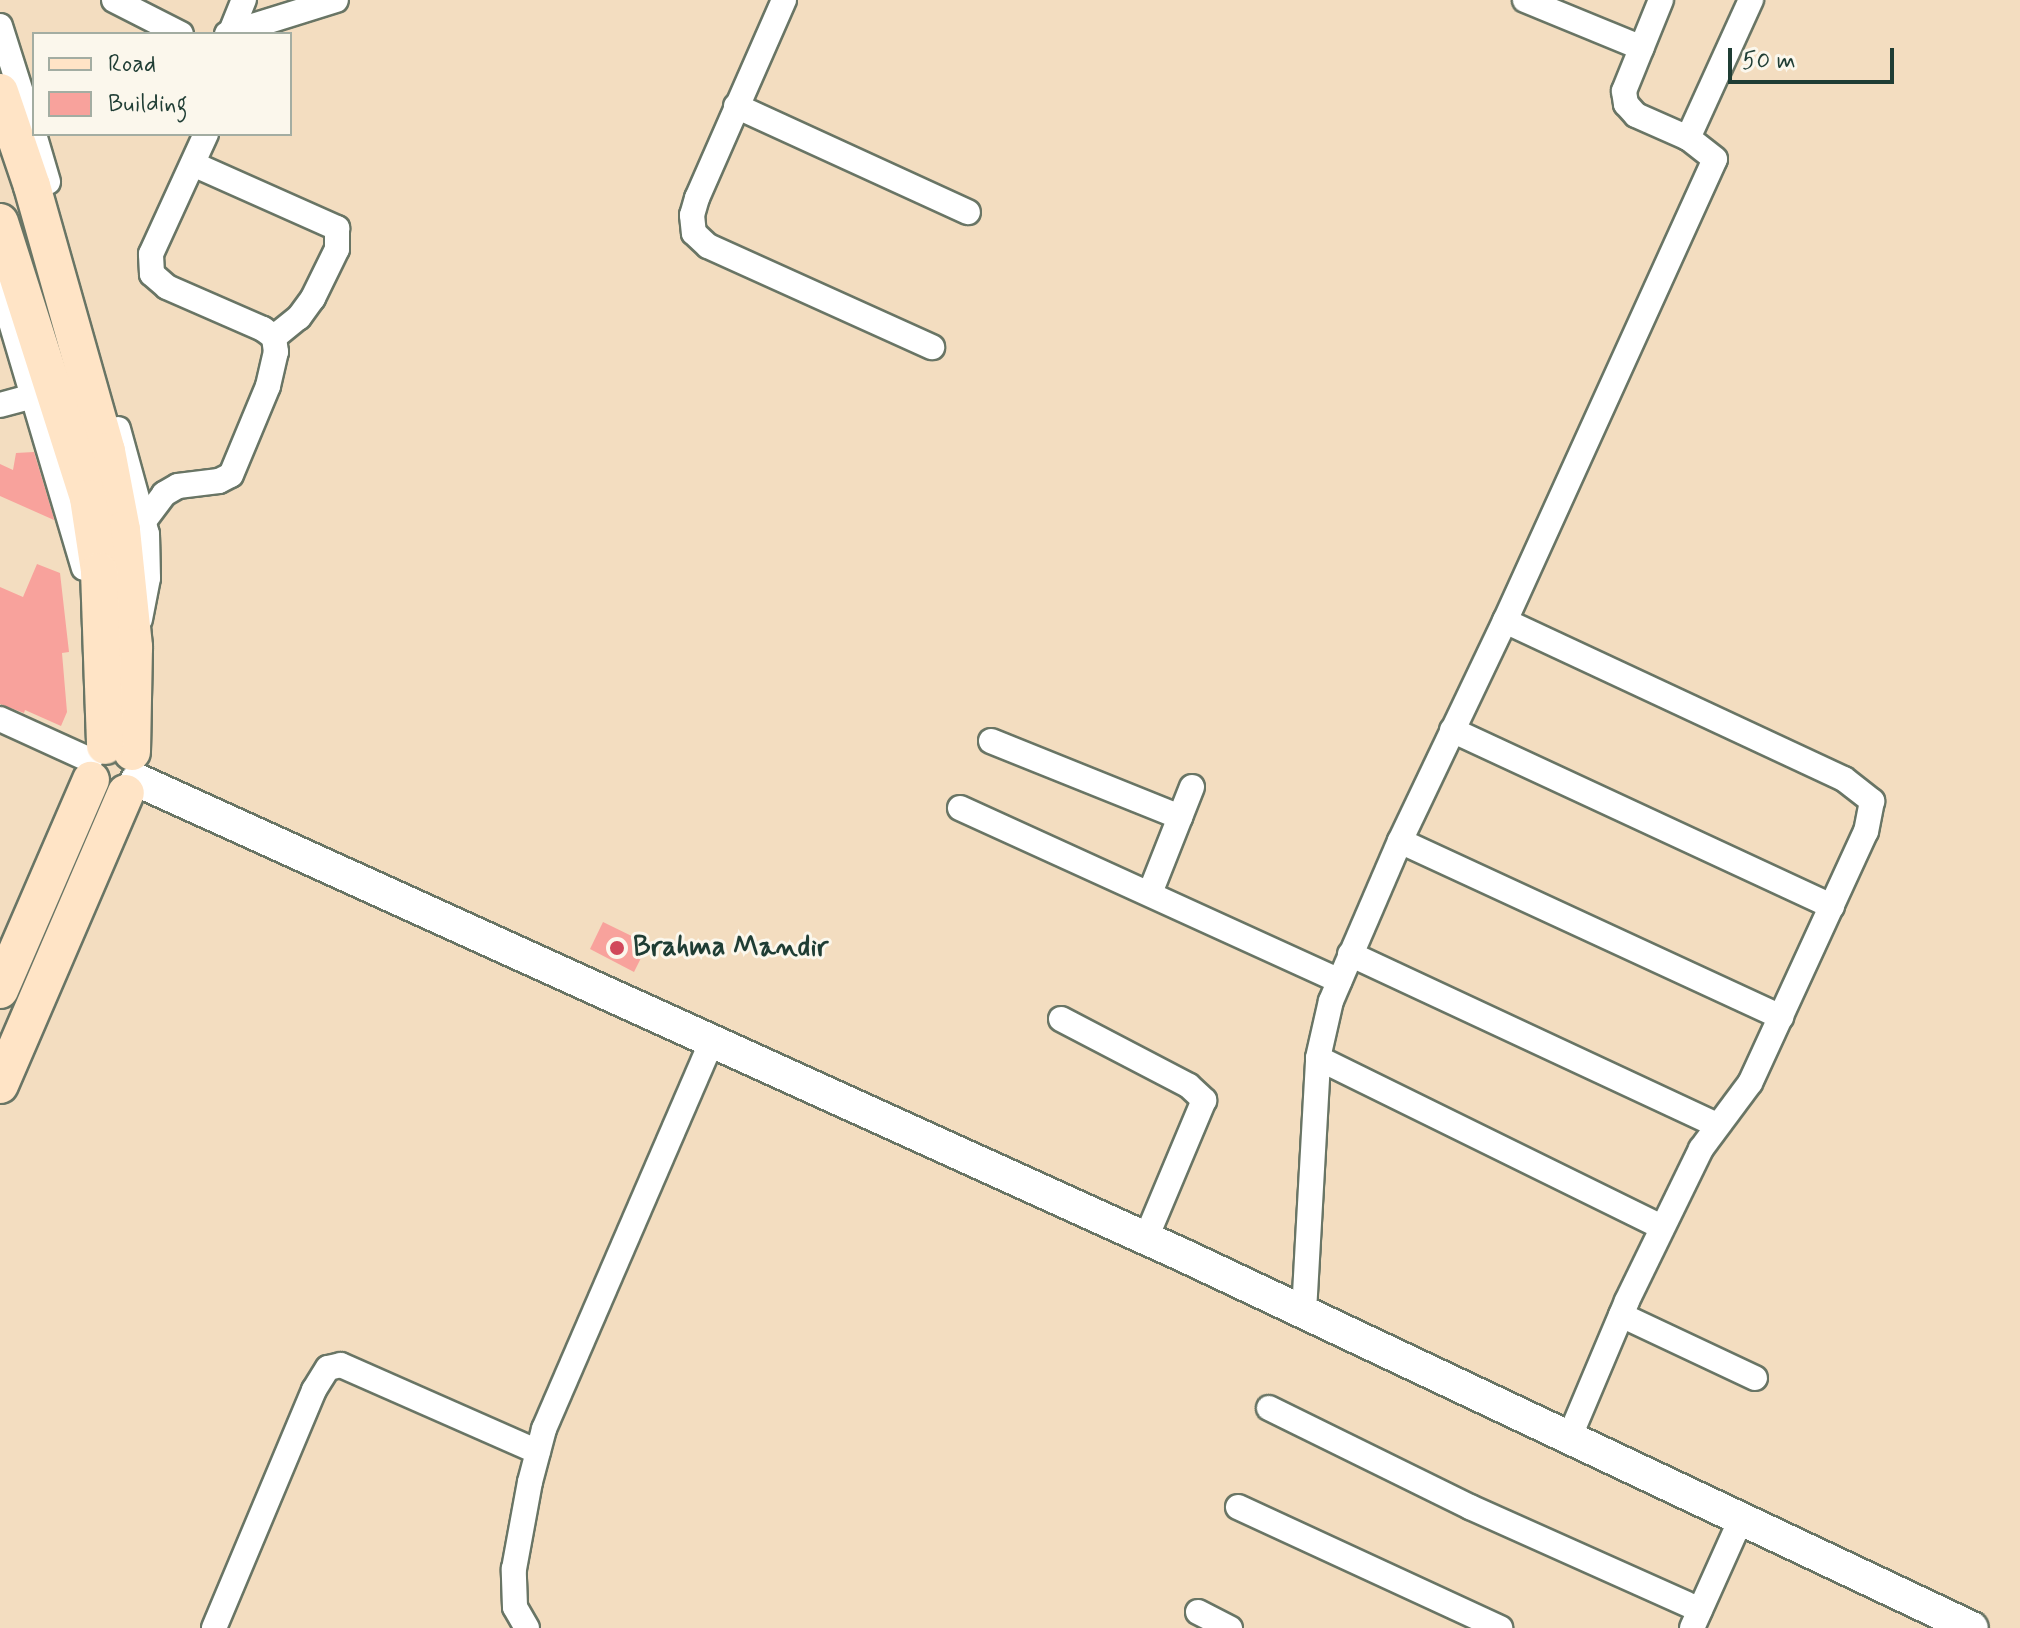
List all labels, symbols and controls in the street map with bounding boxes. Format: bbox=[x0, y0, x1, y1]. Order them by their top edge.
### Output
legend bbox=[32, 32, 292, 136]
scale bar bbox=[1732, 32, 1898, 82]
text: 50 m bbox=[1742, 46, 1796, 77]
text: Road bbox=[108, 49, 156, 80]
text: Building bbox=[108, 89, 188, 120]
place label: Brahma Mandir bbox=[633, 931, 821, 965]
marker: Brahma Mandir bbox=[608, 939, 626, 957]

